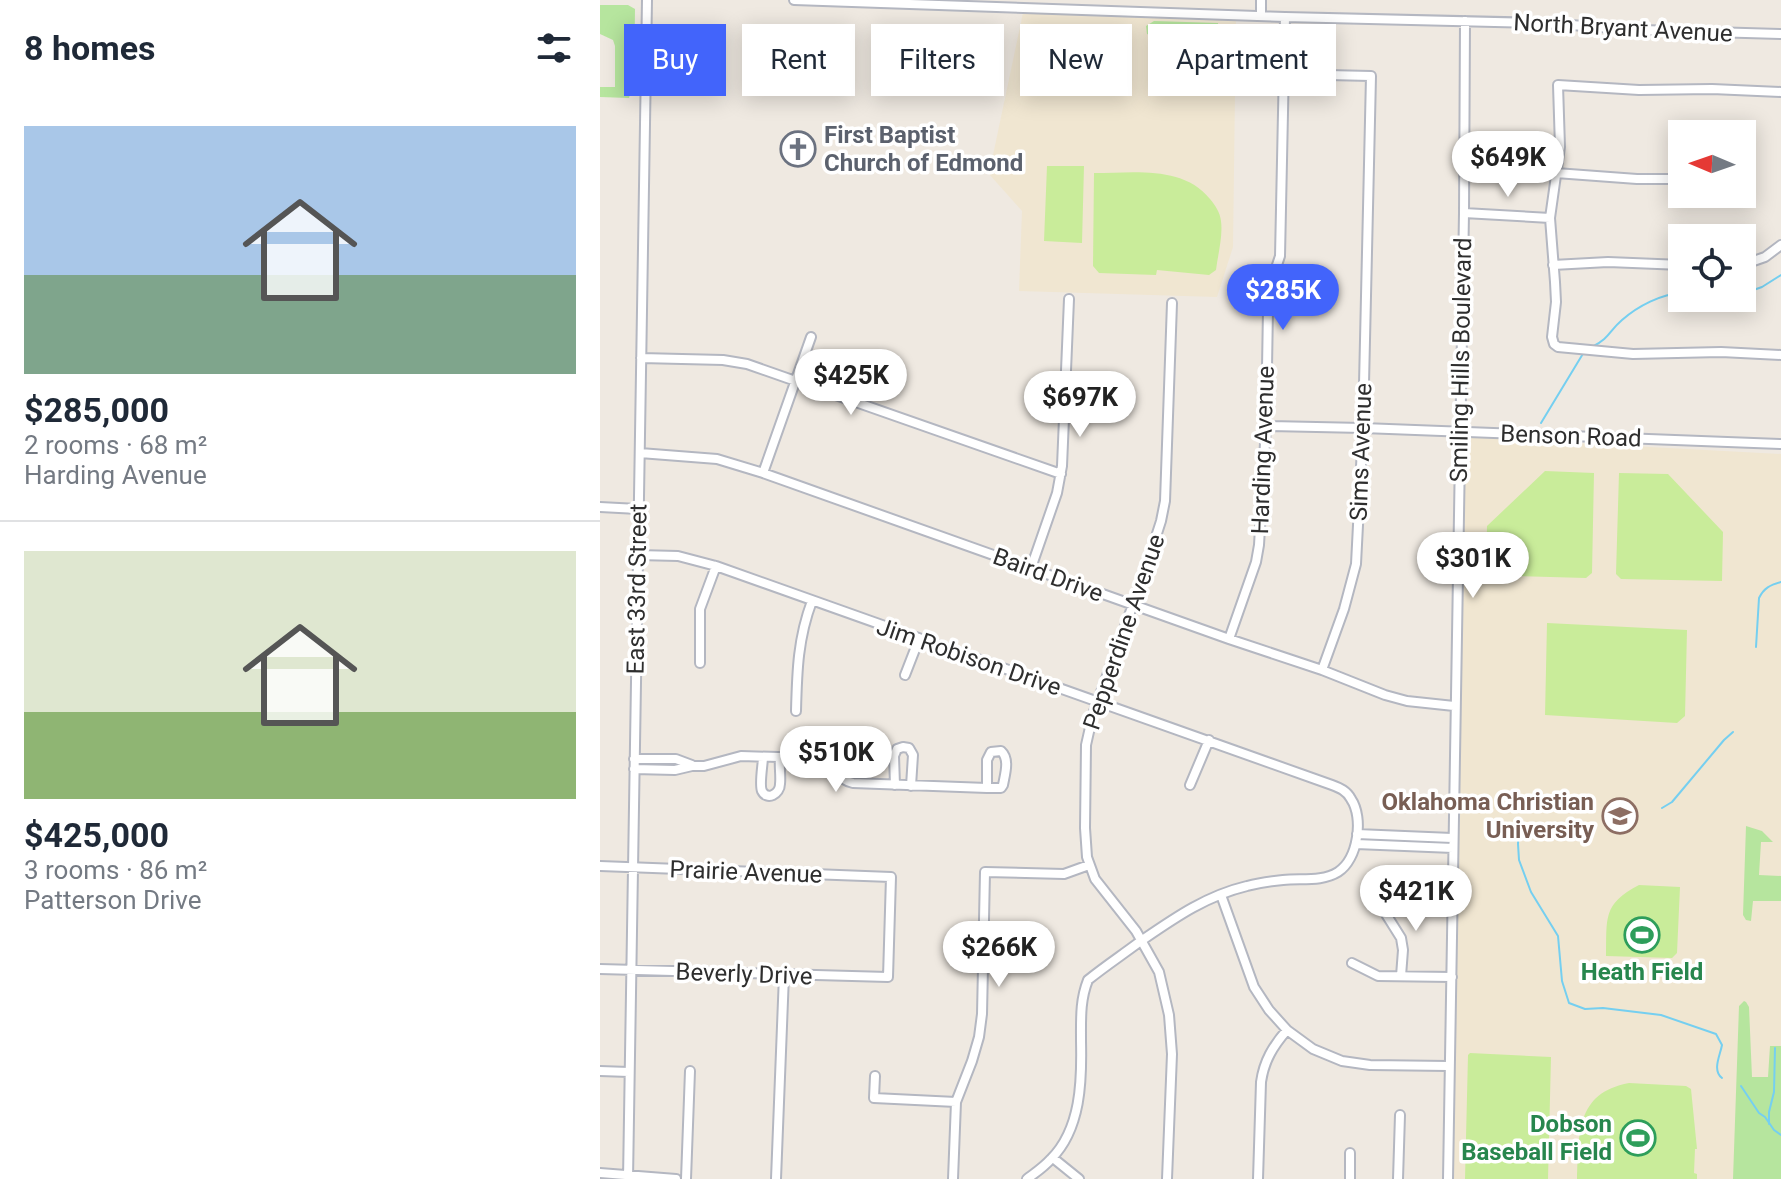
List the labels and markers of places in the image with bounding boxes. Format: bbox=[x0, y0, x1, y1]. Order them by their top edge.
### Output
place label: First Baptist Church of Edmond bbox=[824, 121, 1023, 177]
church icon: First Baptist Church of Edmond bbox=[779, 130, 817, 168]
pin: $649K bbox=[1452, 131, 1564, 199]
pin: $285K bbox=[1227, 264, 1339, 332]
pin: $425K bbox=[795, 349, 907, 417]
pin: $697K bbox=[1024, 371, 1136, 439]
pin: $301K bbox=[1417, 532, 1529, 600]
pin: $510K bbox=[780, 726, 892, 794]
place label: Oklahoma Christian University bbox=[1381, 788, 1595, 844]
school or university icon: Oklahoma Christian University bbox=[1601, 797, 1639, 835]
pin: $421K bbox=[1360, 865, 1472, 933]
sports icon: Heath Field bbox=[1623, 916, 1661, 954]
pin: $266K bbox=[943, 921, 1055, 989]
place label: Heath Field bbox=[1581, 958, 1703, 986]
place label: Dobson Baseball Field bbox=[1461, 1110, 1612, 1166]
sports icon: Dobson Baseball Field bbox=[1619, 1119, 1657, 1157]

